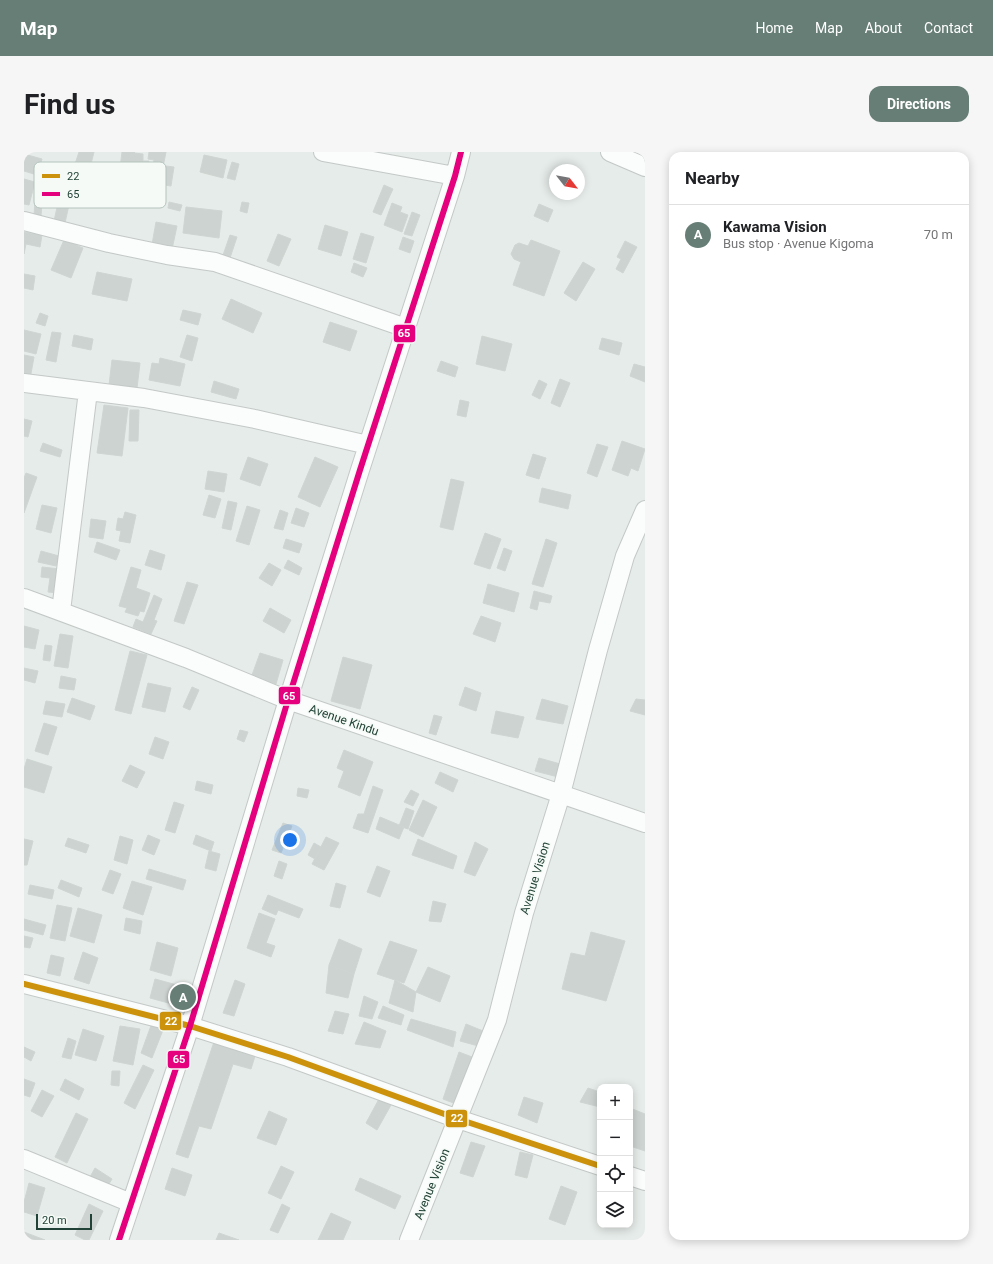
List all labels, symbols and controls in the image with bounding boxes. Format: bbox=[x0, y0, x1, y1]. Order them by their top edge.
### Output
text: Map bbox=[20, 17, 58, 40]
text: Home bbox=[755, 20, 793, 36]
text: Map bbox=[815, 20, 843, 36]
text: About bbox=[865, 20, 902, 36]
text: Contact bbox=[924, 20, 973, 36]
button: Directions bbox=[869, 86, 969, 122]
text: Find us bbox=[24, 88, 115, 121]
legend bbox=[34, 162, 166, 208]
north arrow bbox=[549, 164, 585, 200]
text: Nearby bbox=[685, 168, 740, 188]
text: 22 bbox=[67, 170, 79, 183]
text: 65 bbox=[67, 188, 79, 201]
text: Kawama Vision bbox=[723, 218, 827, 236]
text: A bbox=[694, 227, 702, 242]
text: 70 m bbox=[924, 227, 953, 242]
text: Bus stop · Avenue Kigoma bbox=[723, 236, 874, 251]
line badge: 65 bbox=[393, 324, 416, 343]
text: 65 bbox=[398, 327, 410, 340]
line badge: 65 bbox=[278, 686, 301, 705]
text: 65 bbox=[283, 690, 295, 703]
street label: Avenue Kindu bbox=[307, 702, 381, 738]
your location bbox=[280, 830, 300, 850]
street label: Avenue Vision bbox=[517, 840, 553, 916]
pin: A bbox=[170, 982, 196, 1012]
line badge: 22 bbox=[159, 1011, 182, 1031]
text: 22 bbox=[165, 1015, 177, 1028]
line badge: 65 bbox=[167, 1050, 190, 1069]
text: 65 bbox=[173, 1053, 185, 1066]
map controls bbox=[597, 1084, 633, 1228]
button: + bbox=[597, 1084, 633, 1120]
line badge: 22 bbox=[445, 1109, 468, 1128]
text: 22 bbox=[451, 1112, 463, 1125]
button: − bbox=[597, 1120, 633, 1156]
street label: Avenue Vision bbox=[411, 1146, 453, 1222]
button: locate bbox=[597, 1156, 633, 1192]
button: layers bbox=[597, 1192, 633, 1228]
scale bar bbox=[36, 1212, 92, 1231]
text: 20 m bbox=[42, 1214, 67, 1227]

